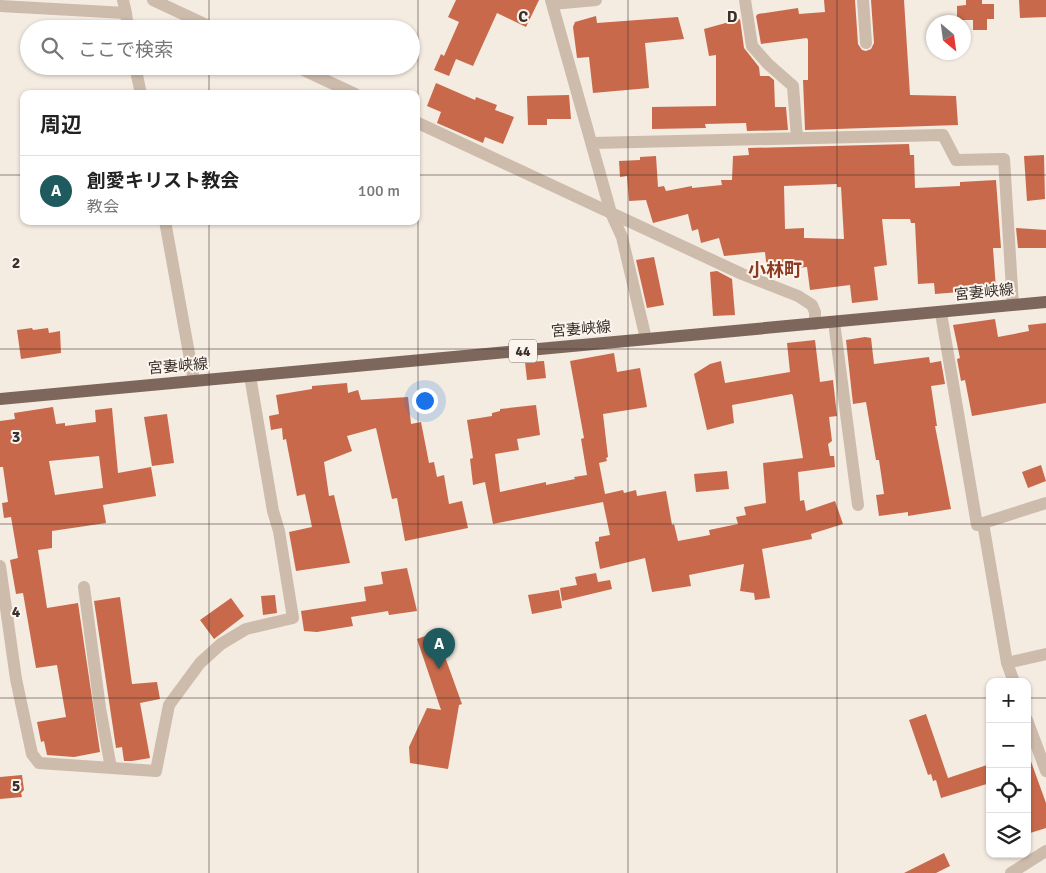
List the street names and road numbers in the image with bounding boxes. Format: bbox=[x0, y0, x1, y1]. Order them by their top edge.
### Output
street label: 宮妻峡線 bbox=[953, 280, 1015, 304]
street label: 宮妻峡線 bbox=[550, 317, 612, 341]
road number: 44 bbox=[509, 340, 537, 362]
street label: 宮妻峡線 bbox=[147, 354, 209, 378]

